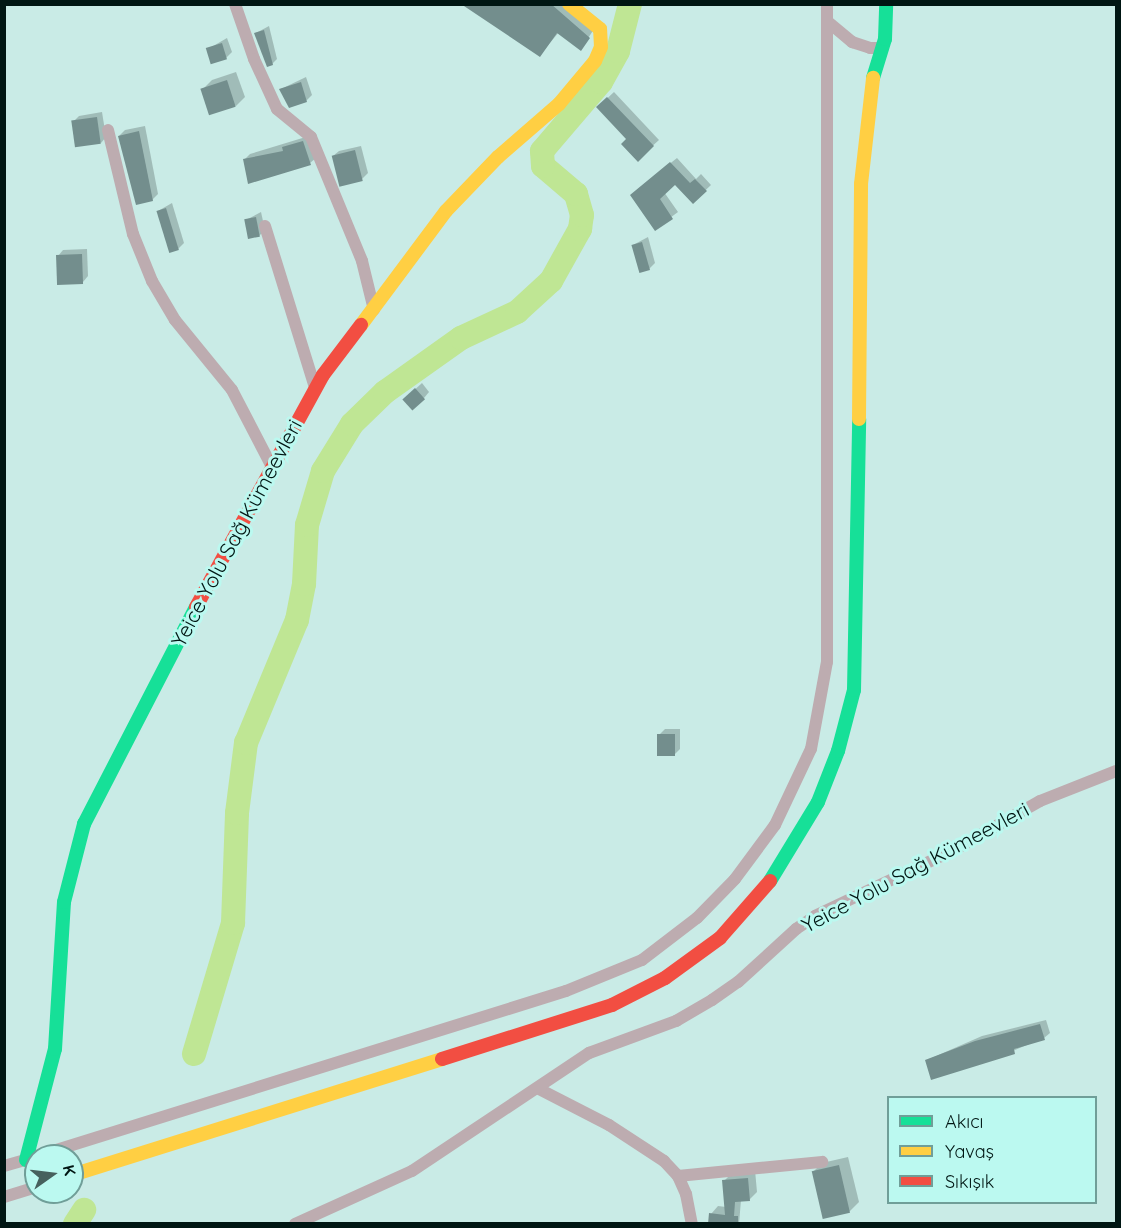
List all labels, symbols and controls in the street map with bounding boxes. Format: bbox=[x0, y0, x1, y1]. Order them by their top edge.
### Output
street label: Yeice Yolu Sağ Kümeevleri bbox=[165, 415, 307, 651]
street label: Yeice Yolu Sağ Kümeevleri bbox=[797, 796, 1033, 938]
legend bbox=[887, 1096, 1097, 1204]
text: Akıcı bbox=[945, 1110, 983, 1133]
text: Yavaş bbox=[945, 1140, 994, 1163]
north arrow bbox=[24, 1144, 84, 1204]
text: K bbox=[59, 1163, 80, 1178]
text: Sıkışık bbox=[945, 1170, 994, 1193]

